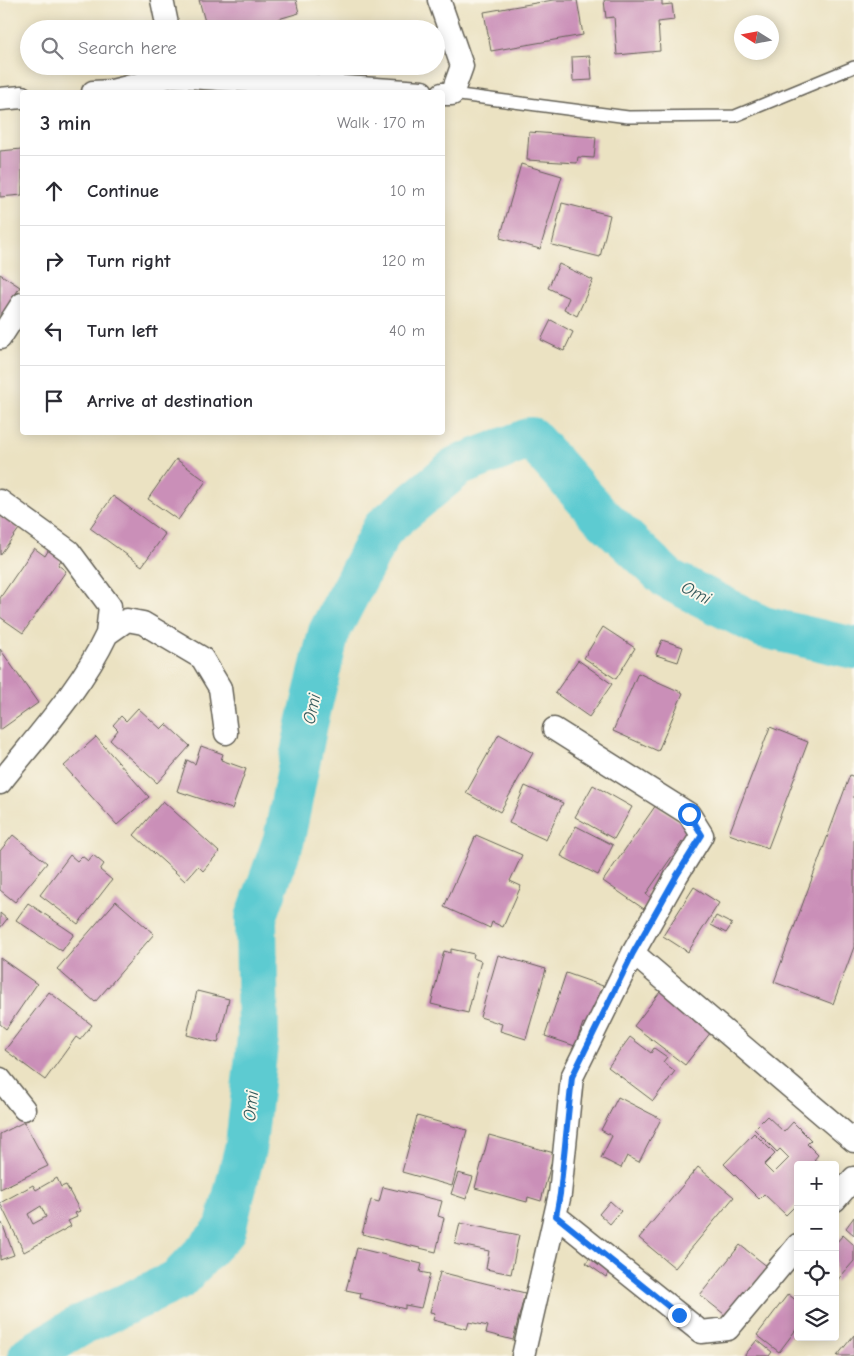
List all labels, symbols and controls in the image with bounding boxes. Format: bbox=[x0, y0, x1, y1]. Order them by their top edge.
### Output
north arrow bbox=[734, 15, 779, 60]
search box bbox=[20, 20, 445, 75]
icon: search bbox=[38, 34, 66, 62]
text: Search here bbox=[78, 37, 177, 59]
text: 3 min bbox=[40, 111, 91, 135]
text: Walk · 170 m bbox=[337, 114, 425, 132]
icon: ahead bbox=[40, 177, 68, 205]
text: Continue bbox=[87, 180, 159, 202]
text: 10 m bbox=[390, 182, 425, 200]
icon: right bbox=[40, 247, 68, 275]
text: Turn right bbox=[87, 250, 171, 272]
text: 120 m bbox=[382, 252, 425, 270]
icon: left bbox=[40, 317, 68, 345]
text: Turn left bbox=[87, 320, 158, 342]
text: 40 m bbox=[389, 322, 425, 340]
icon: arrive bbox=[40, 387, 68, 415]
text: Arrive at destination bbox=[87, 390, 253, 412]
water label: Omi bbox=[678, 577, 715, 610]
water label: Omi bbox=[299, 691, 326, 726]
route start bbox=[678, 803, 701, 826]
water label: Omi bbox=[239, 1089, 263, 1122]
map controls bbox=[794, 1161, 839, 1341]
button: + bbox=[794, 1161, 839, 1206]
button: − bbox=[794, 1206, 839, 1251]
button: locate bbox=[794, 1251, 839, 1296]
button: layers bbox=[794, 1296, 839, 1341]
route end bbox=[668, 1304, 691, 1327]

